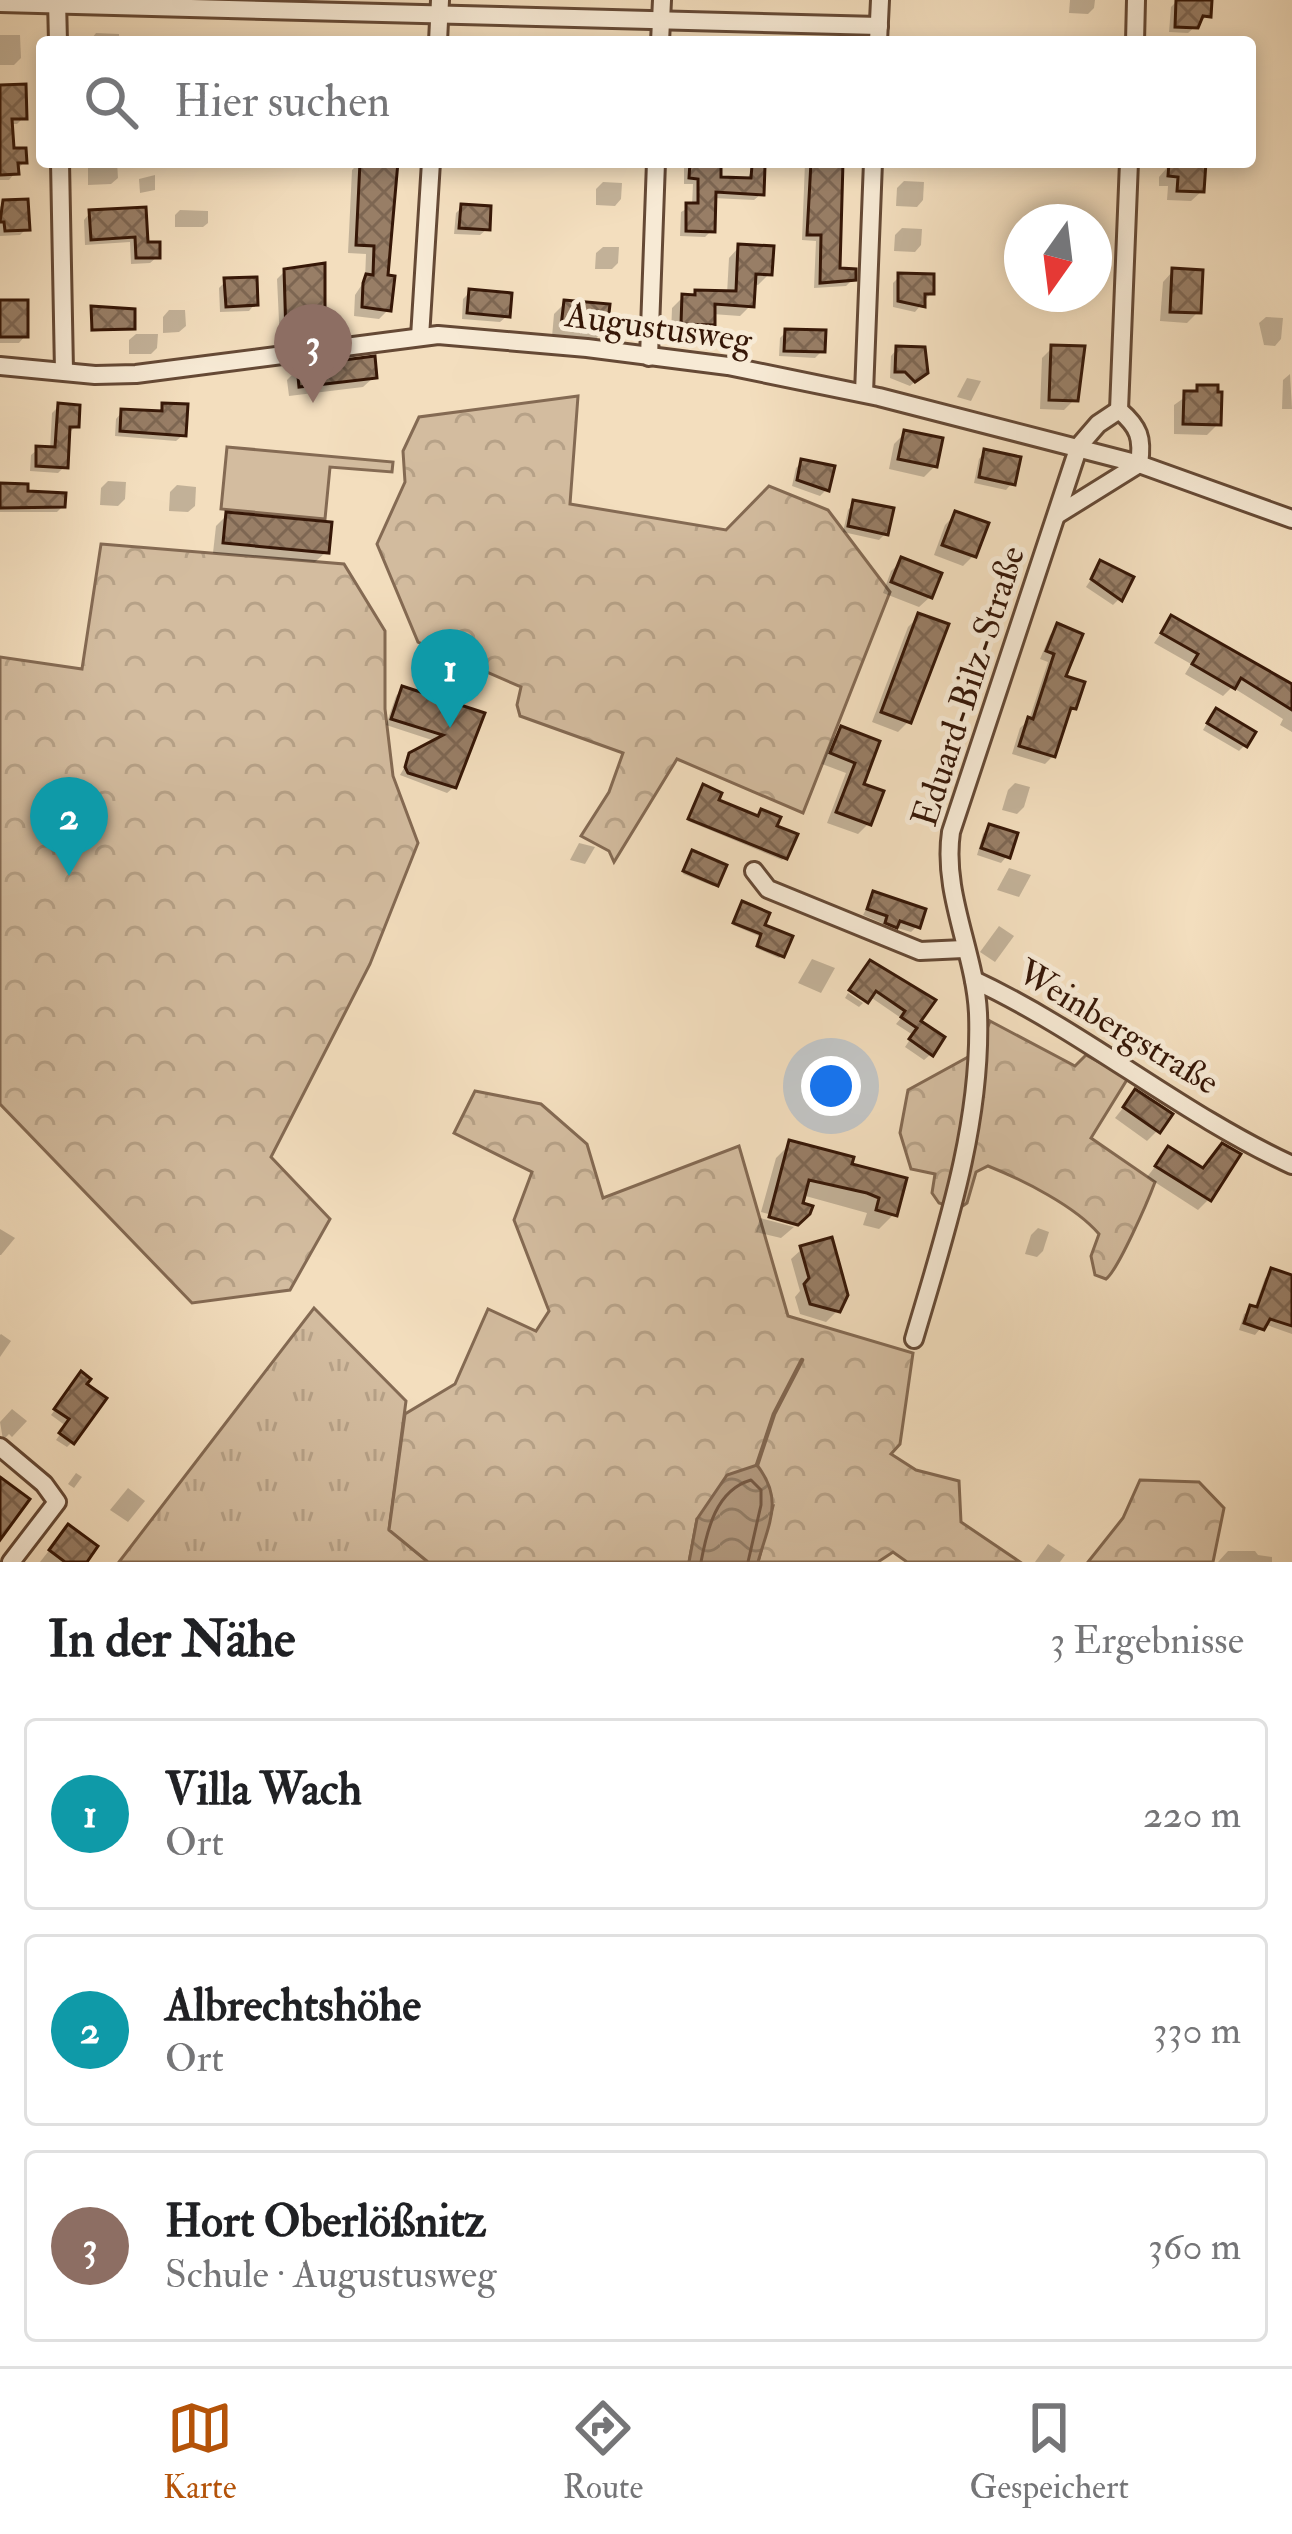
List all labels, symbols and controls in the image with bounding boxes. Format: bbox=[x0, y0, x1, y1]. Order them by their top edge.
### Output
search box bbox=[36, 36, 1256, 168]
icon: search bbox=[78, 69, 144, 135]
text: Hier suchen bbox=[174, 74, 390, 130]
north arrow bbox=[1004, 204, 1112, 312]
street label: Augustusweg bbox=[562, 292, 756, 363]
pin: 3 bbox=[274, 304, 352, 403]
street label: Eduard-Bilz-Straße bbox=[902, 540, 1035, 832]
pin: 1 bbox=[411, 629, 489, 728]
pin: 2 bbox=[30, 777, 108, 876]
street label: Weinbergstraße bbox=[1009, 949, 1227, 1105]
your location bbox=[801, 1056, 861, 1116]
text: In der Nähe bbox=[48, 1608, 295, 1672]
text: 3 Ergebnisse bbox=[1050, 1616, 1244, 1665]
text: Villa Wach bbox=[165, 1762, 362, 1818]
text: 1 bbox=[83, 1790, 97, 1839]
text: 220 m bbox=[1143, 1790, 1241, 1839]
text: Ort bbox=[165, 1818, 224, 1867]
text: Albrechtshöhe bbox=[165, 1978, 421, 2034]
text: 2 bbox=[80, 2006, 100, 2055]
text: 330 m bbox=[1153, 2006, 1241, 2055]
text: Ort bbox=[165, 2034, 224, 2083]
text: Hort Oberlößnitz bbox=[165, 2194, 486, 2250]
text: 3 bbox=[83, 2222, 97, 2271]
text: 360 m bbox=[1148, 2222, 1241, 2271]
text: Schule · Augustusweg bbox=[165, 2250, 496, 2299]
tab: Karte bbox=[163, 2395, 237, 2508]
tab: Route bbox=[563, 2395, 643, 2508]
tab: Gespeichert bbox=[970, 2395, 1129, 2508]

